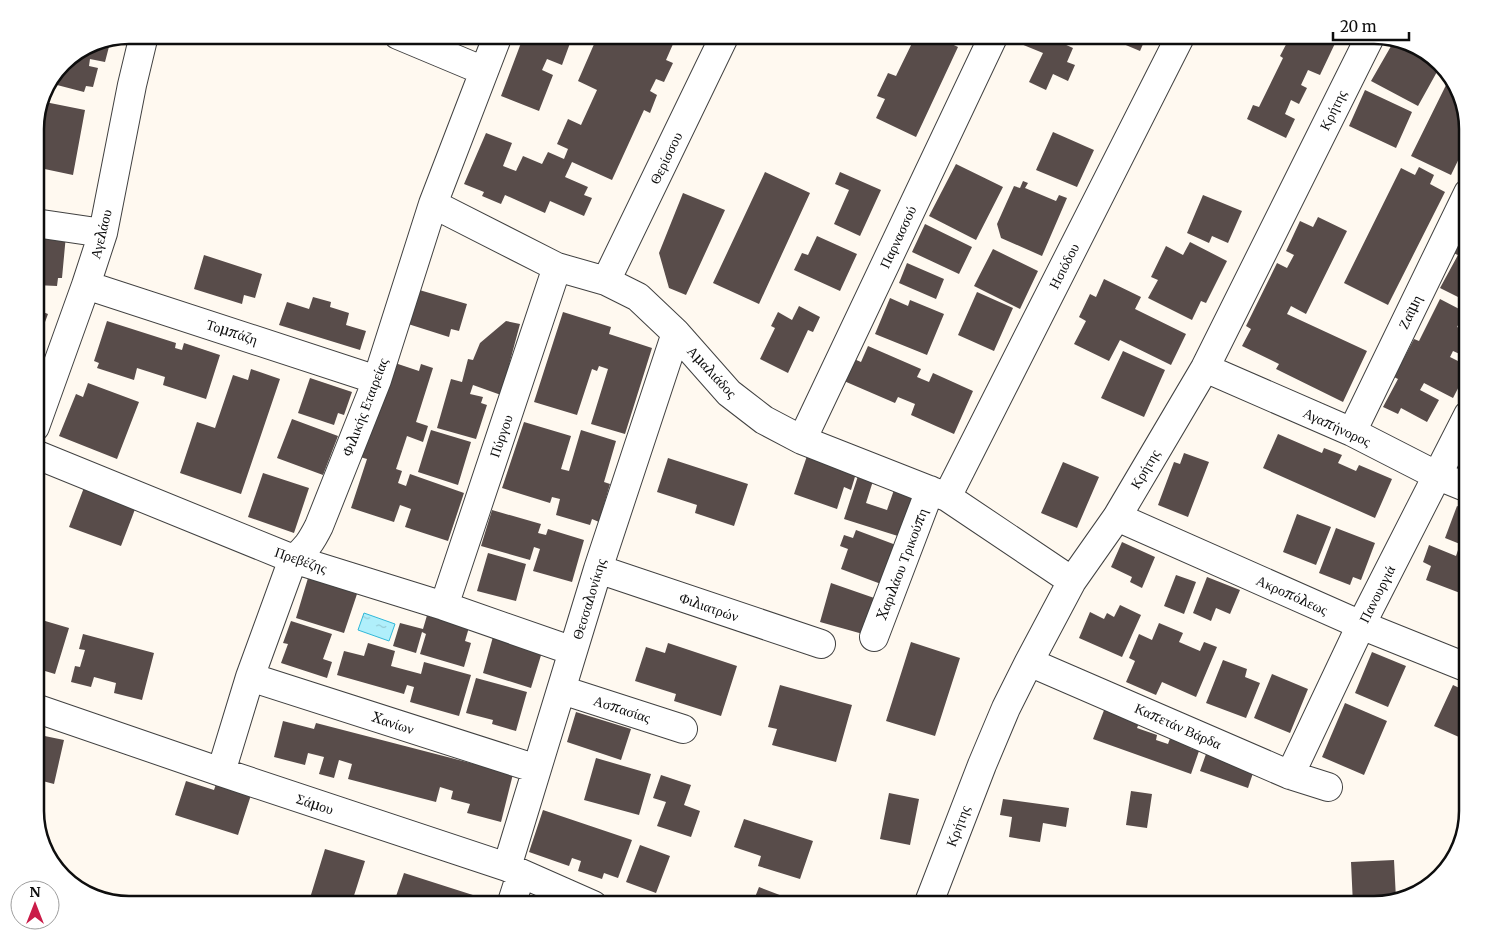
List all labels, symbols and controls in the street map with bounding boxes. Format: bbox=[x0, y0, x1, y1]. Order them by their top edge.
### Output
scale bar bbox=[1333, 10, 1409, 42]
text: 20 m bbox=[1340, 17, 1377, 36]
street label: Κρήτης bbox=[1316, 86, 1351, 133]
street label: Θερίσσου bbox=[646, 129, 686, 187]
street label: Παρνασσού bbox=[876, 203, 920, 271]
street label: Αγελάου bbox=[86, 207, 116, 261]
street label: Ησιόδου bbox=[1045, 240, 1083, 292]
street label: Ζαϊμη bbox=[1394, 292, 1426, 332]
street label: Τομπάζη bbox=[204, 315, 260, 349]
street label: Αμαλιάδος bbox=[683, 342, 741, 402]
street label: Φιλικής Εταιρείας bbox=[338, 355, 392, 459]
street label: Αγαπήνορος bbox=[1300, 403, 1374, 451]
street label: Πύργου bbox=[485, 412, 517, 460]
street label: Κρήτης bbox=[1126, 446, 1164, 492]
street label: Χαριλάου Τρικούπη bbox=[872, 506, 932, 622]
street label: Πρεβέζης bbox=[272, 543, 330, 577]
street label: Θεσσαλονίκης bbox=[568, 556, 610, 642]
street label: Πανουργιά bbox=[1355, 562, 1399, 626]
street label: Ακροπόλεως bbox=[1253, 571, 1331, 619]
street label: Φιλιατρών bbox=[677, 588, 741, 626]
street label: Ασπασίας bbox=[591, 691, 653, 727]
street label: Καπετάν Βάρδα bbox=[1132, 699, 1225, 753]
street label: Χανίων bbox=[370, 708, 416, 738]
street label: Σάμου bbox=[294, 790, 336, 818]
street label: Κρήτης bbox=[942, 802, 974, 849]
north arrow bbox=[10, 880, 60, 930]
text: N bbox=[29, 883, 41, 901]

